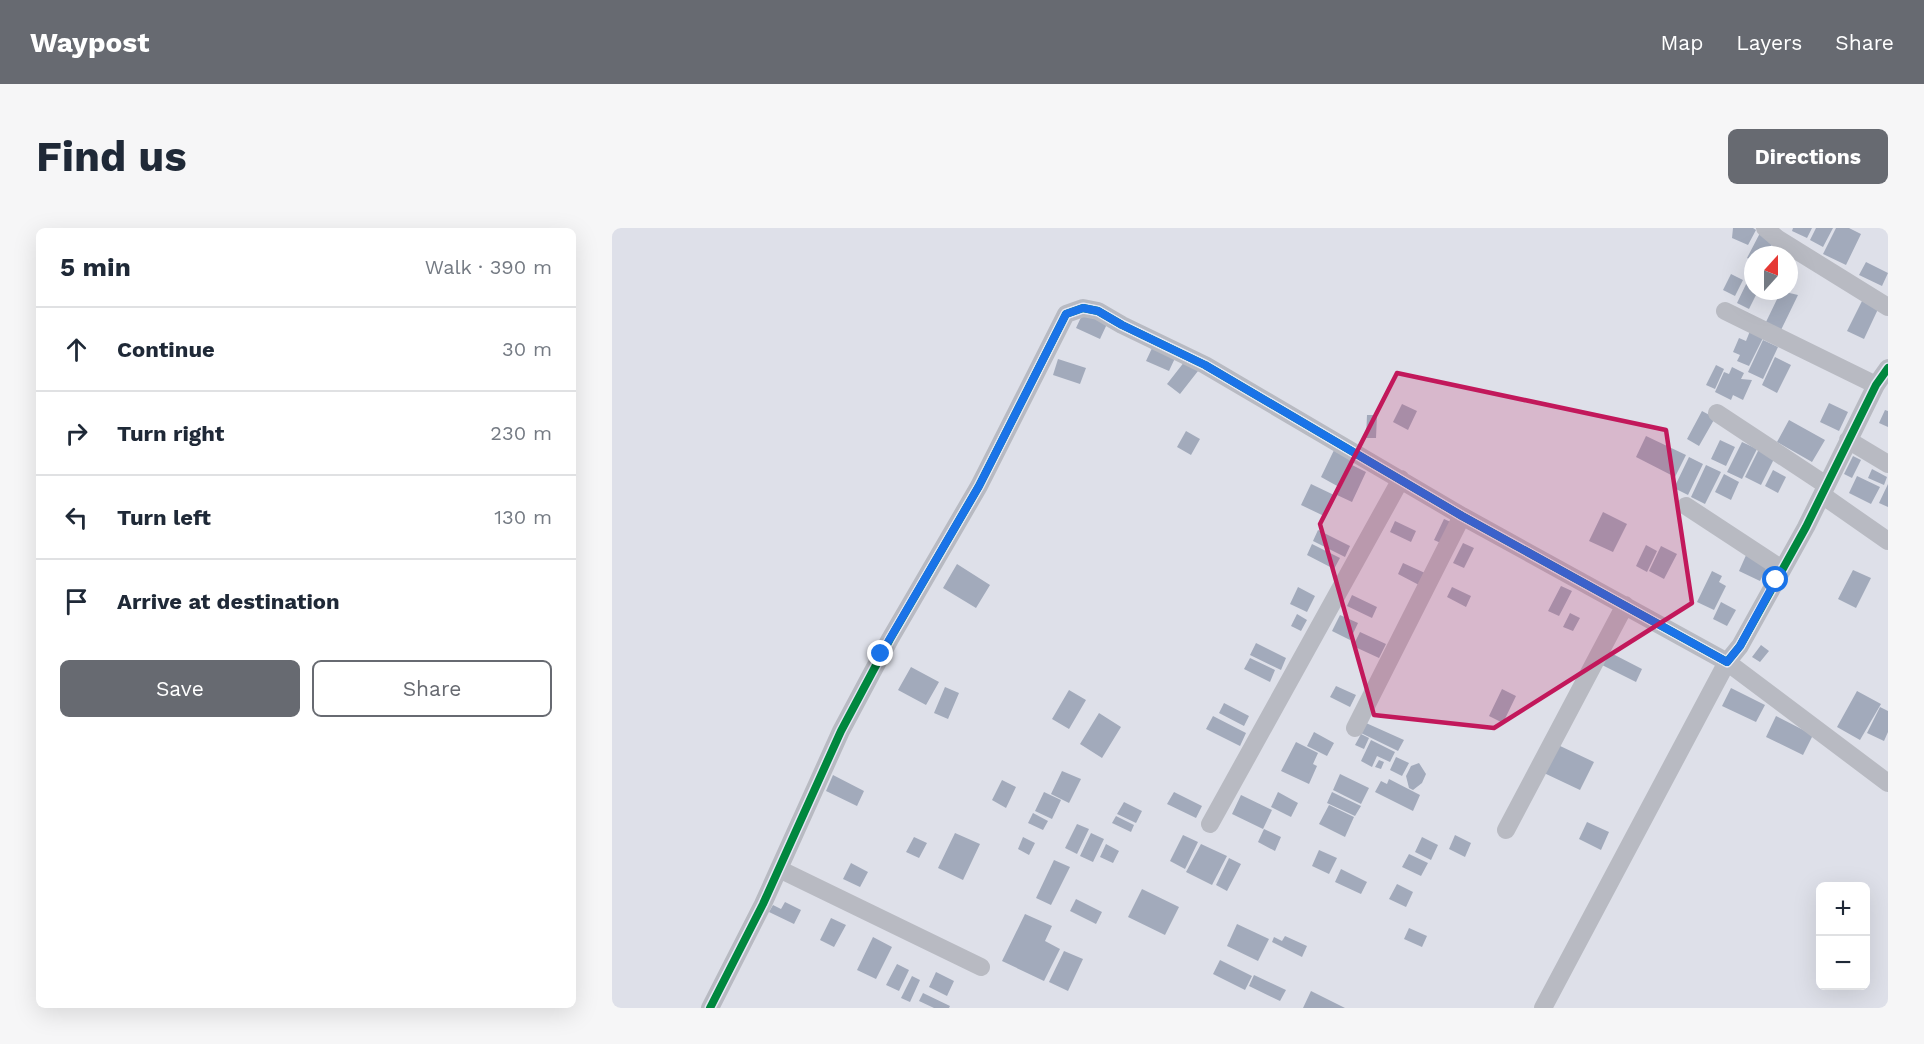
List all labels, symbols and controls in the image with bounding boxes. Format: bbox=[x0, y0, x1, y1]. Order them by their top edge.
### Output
text: Waypost bbox=[30, 26, 149, 59]
text: Map bbox=[1660, 30, 1703, 55]
text: Layers bbox=[1736, 30, 1802, 55]
text: Share bbox=[1835, 30, 1894, 55]
button: Directions bbox=[1728, 129, 1888, 184]
text: Find us bbox=[36, 132, 187, 181]
north arrow bbox=[1744, 246, 1798, 300]
text: 5 min bbox=[60, 252, 131, 282]
text: Walk · 390 m bbox=[425, 255, 552, 279]
icon: ahead bbox=[60, 333, 93, 366]
text: Continue bbox=[117, 337, 215, 362]
text: 30 m bbox=[502, 337, 552, 361]
icon: right bbox=[60, 417, 93, 450]
text: Turn right bbox=[117, 421, 224, 446]
text: 230 m bbox=[490, 421, 552, 445]
icon: left bbox=[60, 501, 93, 534]
text: Turn left bbox=[117, 505, 211, 530]
text: 130 m bbox=[494, 505, 552, 529]
route start bbox=[1762, 566, 1788, 592]
icon: arrive bbox=[60, 585, 93, 618]
text: Arrive at destination bbox=[117, 589, 340, 614]
route end bbox=[867, 640, 893, 666]
button: Save bbox=[60, 660, 300, 717]
button: Share bbox=[312, 660, 552, 717]
map controls bbox=[1816, 882, 1870, 990]
button: + bbox=[1816, 882, 1870, 936]
button: − bbox=[1816, 936, 1870, 990]

